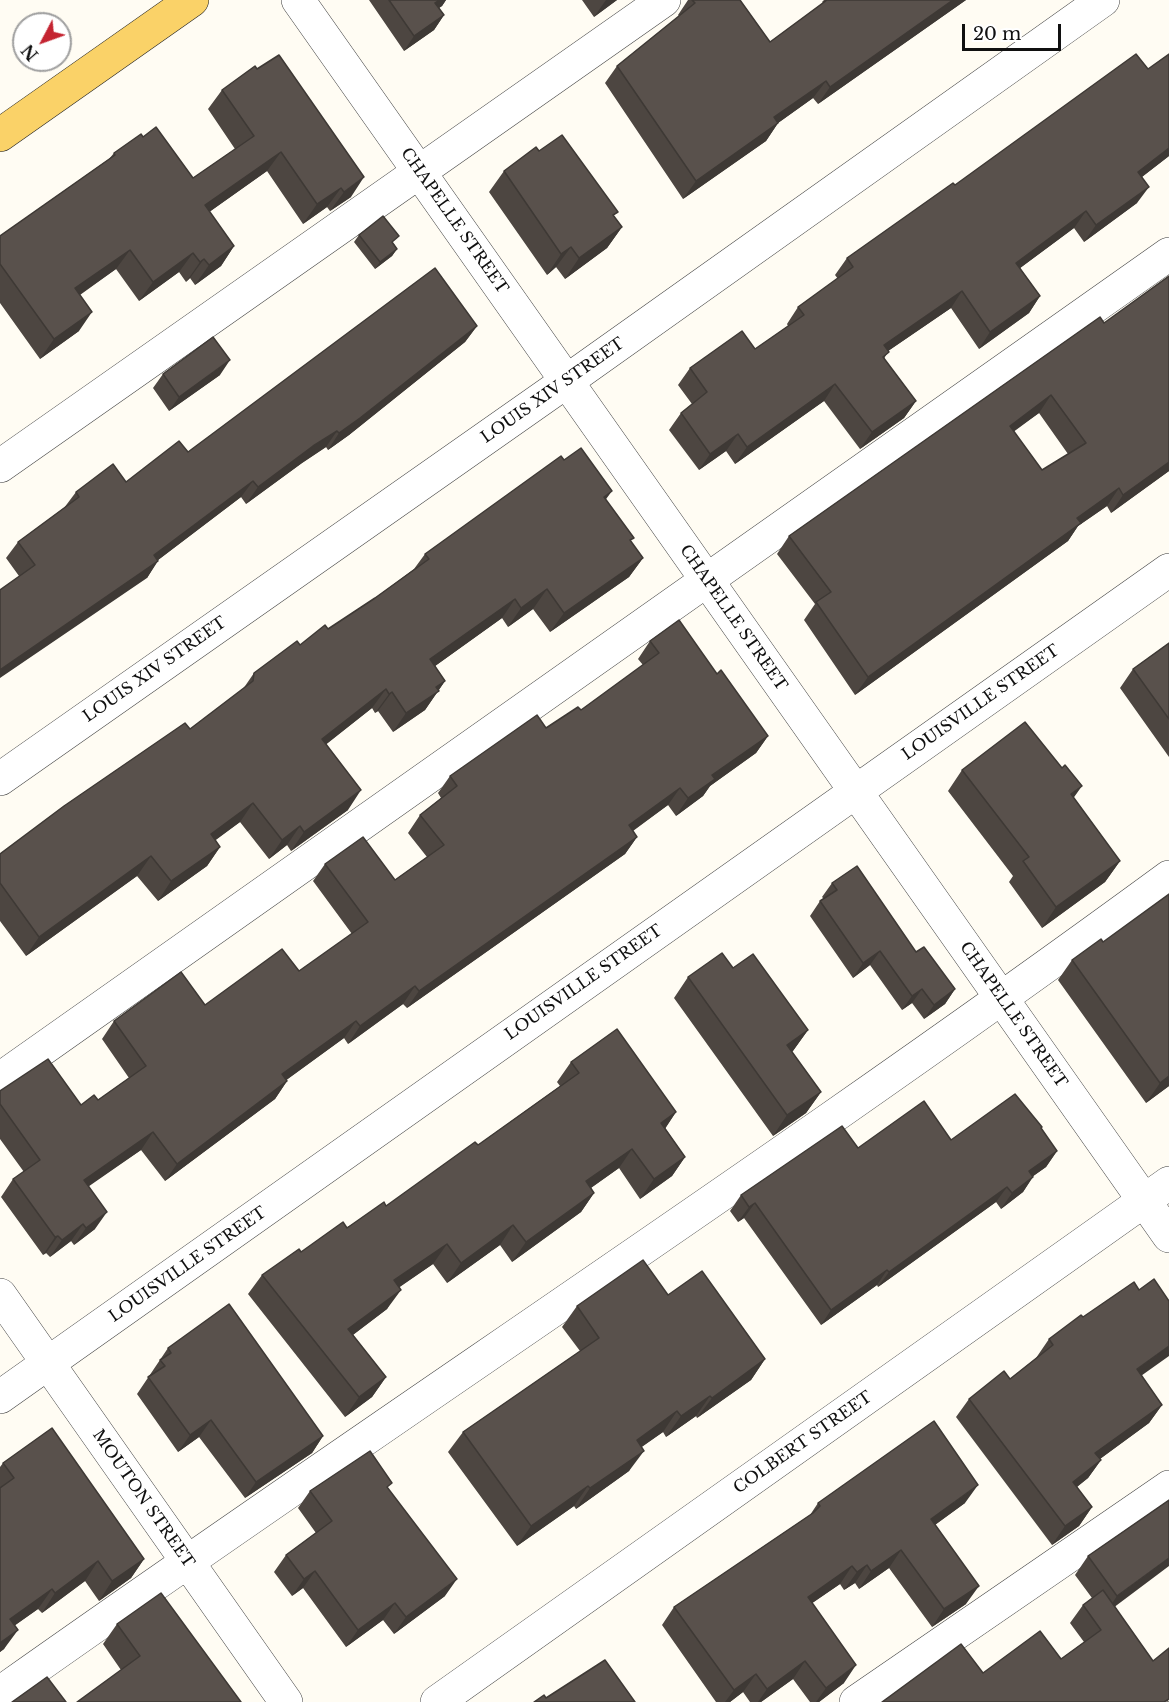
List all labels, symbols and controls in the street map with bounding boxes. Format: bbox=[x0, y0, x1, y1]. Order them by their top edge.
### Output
north arrow bbox=[12, 12, 72, 72]
scale bar bbox=[965, 12, 1064, 50]
text: 20 m bbox=[973, 23, 1021, 45]
text: N bbox=[17, 40, 42, 65]
street label: CHAPELLE STREET bbox=[396, 144, 512, 298]
street label: LOUIS XIV STREET bbox=[478, 334, 628, 448]
street label: CHAPELLE STREET bbox=[675, 541, 791, 695]
street label: LOUIS XIV STREET bbox=[80, 613, 230, 727]
street label: LOUISVILLE STREET bbox=[899, 641, 1063, 765]
street label: LOUISVILLE STREET bbox=[502, 921, 666, 1045]
street label: CHAPELLE STREET bbox=[955, 938, 1071, 1092]
street label: LOUISVILLE STREET bbox=[106, 1203, 270, 1327]
street label: COLBERT STREET bbox=[730, 1388, 876, 1498]
street label: MOUTON STREET bbox=[88, 1426, 198, 1572]

